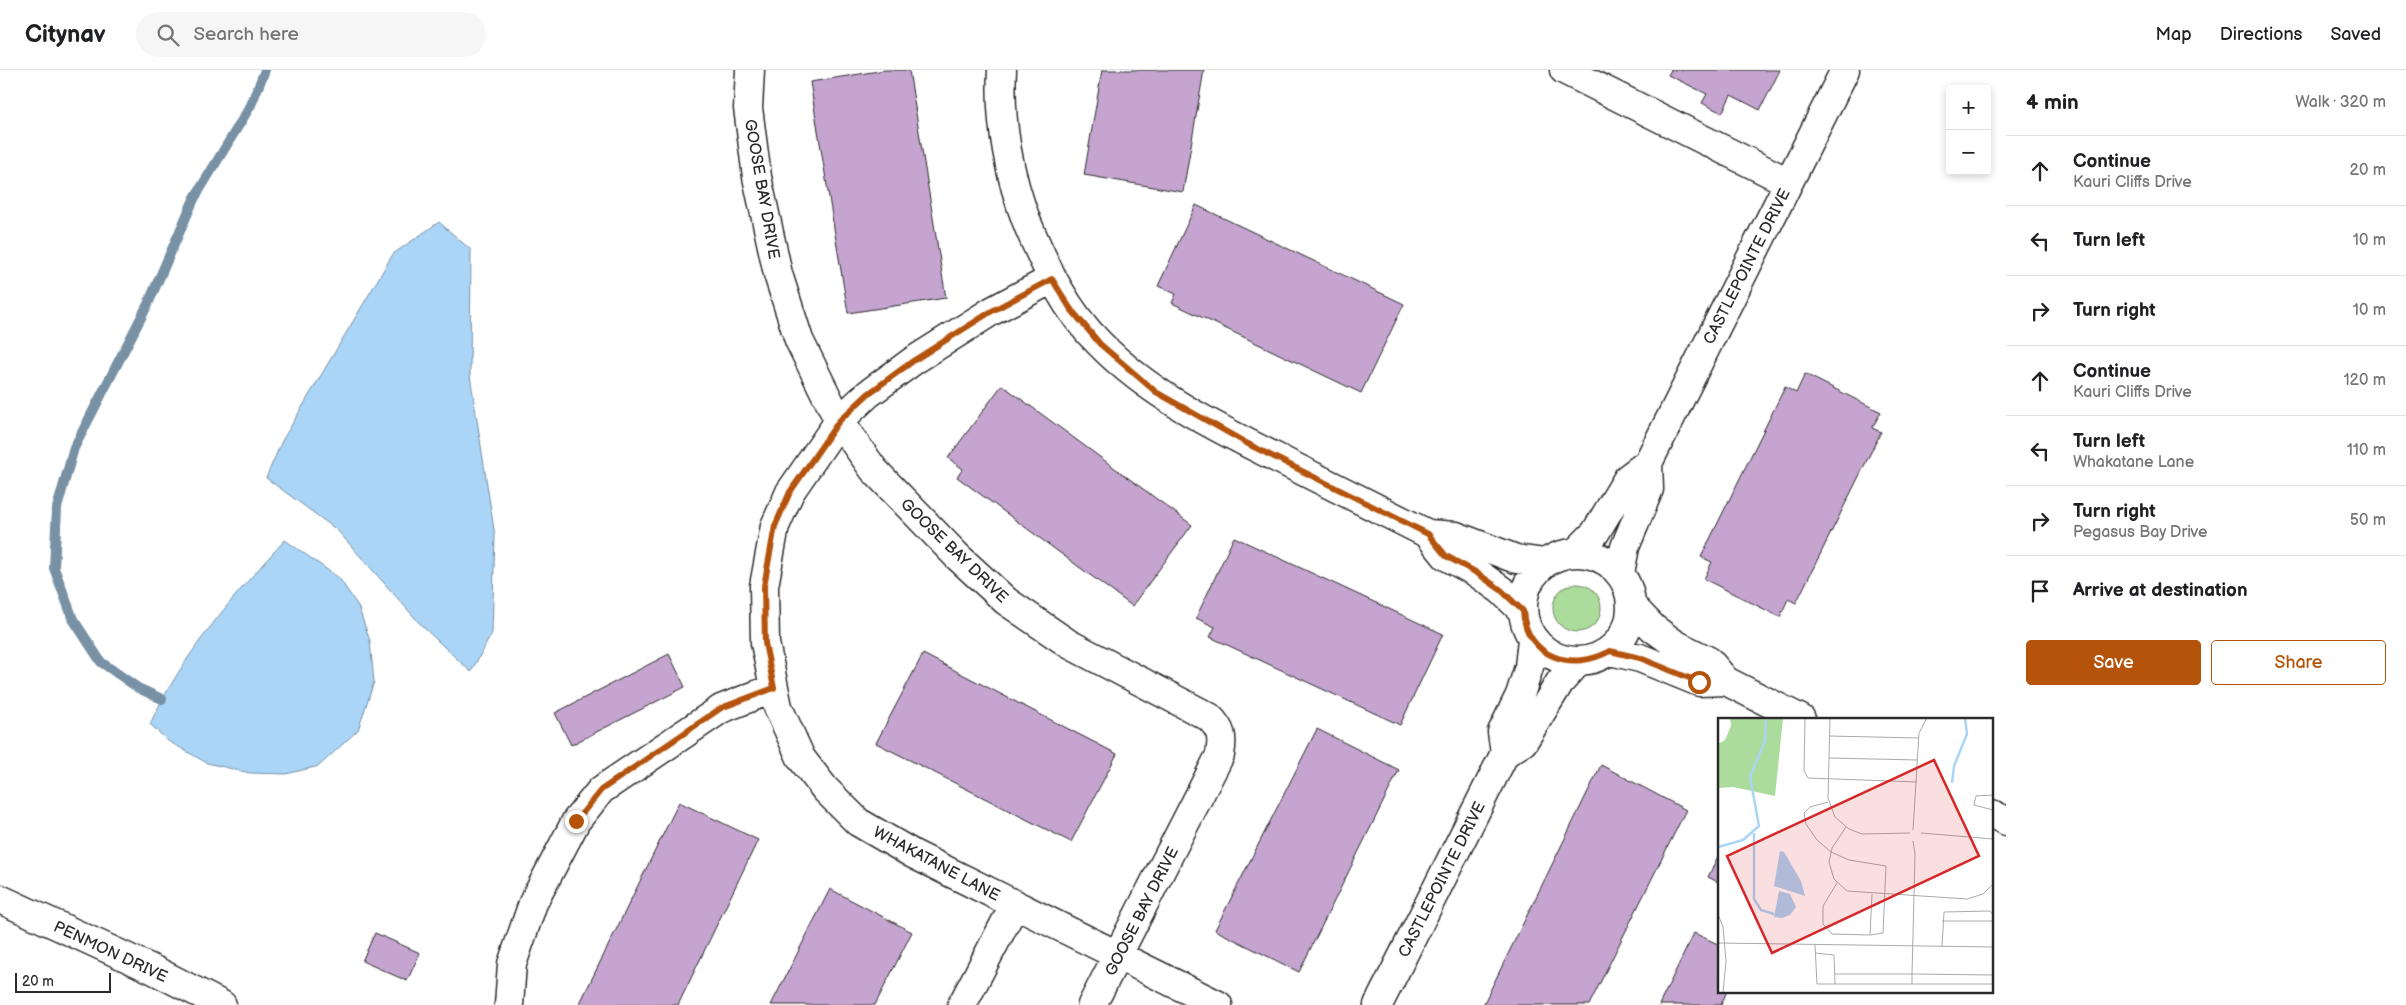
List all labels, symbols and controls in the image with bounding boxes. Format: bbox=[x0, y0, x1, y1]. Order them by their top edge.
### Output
search box bbox=[136, 12, 486, 57]
text: Citynav bbox=[25, 20, 106, 49]
icon: search bbox=[154, 21, 182, 49]
text: Search here bbox=[194, 23, 299, 46]
text: Map bbox=[2156, 24, 2192, 45]
text: Directions bbox=[2220, 24, 2302, 45]
text: Saved bbox=[2330, 24, 2381, 45]
map controls bbox=[1946, 85, 1991, 175]
button: + bbox=[1946, 85, 1991, 130]
text: 4 min bbox=[2026, 90, 2079, 115]
text: Walk · 320 m bbox=[2295, 93, 2386, 112]
street label: GOOSE BAY DRIVE bbox=[740, 118, 783, 261]
button: − bbox=[1946, 130, 1991, 175]
text: Continue bbox=[2073, 150, 2151, 173]
icon: ahead bbox=[2026, 157, 2054, 185]
text: 20 m bbox=[2350, 161, 2386, 180]
text: Kauri Cliffs Drive bbox=[2073, 173, 2192, 192]
street label: CASTLEPOINTE DRIVE bbox=[1700, 186, 1795, 348]
icon: left bbox=[2026, 227, 2054, 255]
text: Turn left bbox=[2073, 229, 2145, 252]
text: 10 m bbox=[2353, 231, 2386, 250]
icon: right bbox=[2026, 297, 2054, 325]
text: Turn right bbox=[2073, 299, 2156, 322]
text: 10 m bbox=[2353, 301, 2386, 320]
text: Continue bbox=[2073, 360, 2151, 383]
icon: ahead bbox=[2026, 367, 2054, 395]
text: 120 m bbox=[2343, 371, 2386, 390]
text: Kauri Cliffs Drive bbox=[2073, 383, 2192, 402]
text: Turn left bbox=[2073, 430, 2145, 453]
icon: left bbox=[2026, 437, 2054, 465]
text: 110 m bbox=[2347, 441, 2386, 460]
text: Whakatane Lane bbox=[2073, 453, 2194, 472]
street label: GOOSE BAY DRIVE bbox=[896, 495, 1012, 607]
text: Turn right bbox=[2073, 500, 2156, 523]
icon: right bbox=[2026, 507, 2054, 535]
text: 50 m bbox=[2350, 511, 2386, 530]
text: Pegasus Bay Drive bbox=[2073, 523, 2207, 542]
icon: arrive bbox=[2026, 577, 2054, 605]
text: Arrive at destination bbox=[2073, 579, 2248, 602]
button: Save bbox=[2026, 640, 2201, 685]
button: Share bbox=[2211, 640, 2386, 685]
route start bbox=[1688, 671, 1711, 694]
inset map bbox=[1718, 718, 1994, 992]
street label: CASTLEPOINTE DRIVE bbox=[1395, 799, 1490, 961]
route end bbox=[565, 810, 588, 833]
street label: WHAKATANE LANE bbox=[870, 823, 1003, 906]
street label: GOOSE BAY DRIVE bbox=[1102, 844, 1183, 979]
street label: PENMON DRIVE bbox=[50, 918, 170, 987]
scale bar bbox=[15, 970, 111, 993]
text: 20 m bbox=[22, 973, 54, 990]

